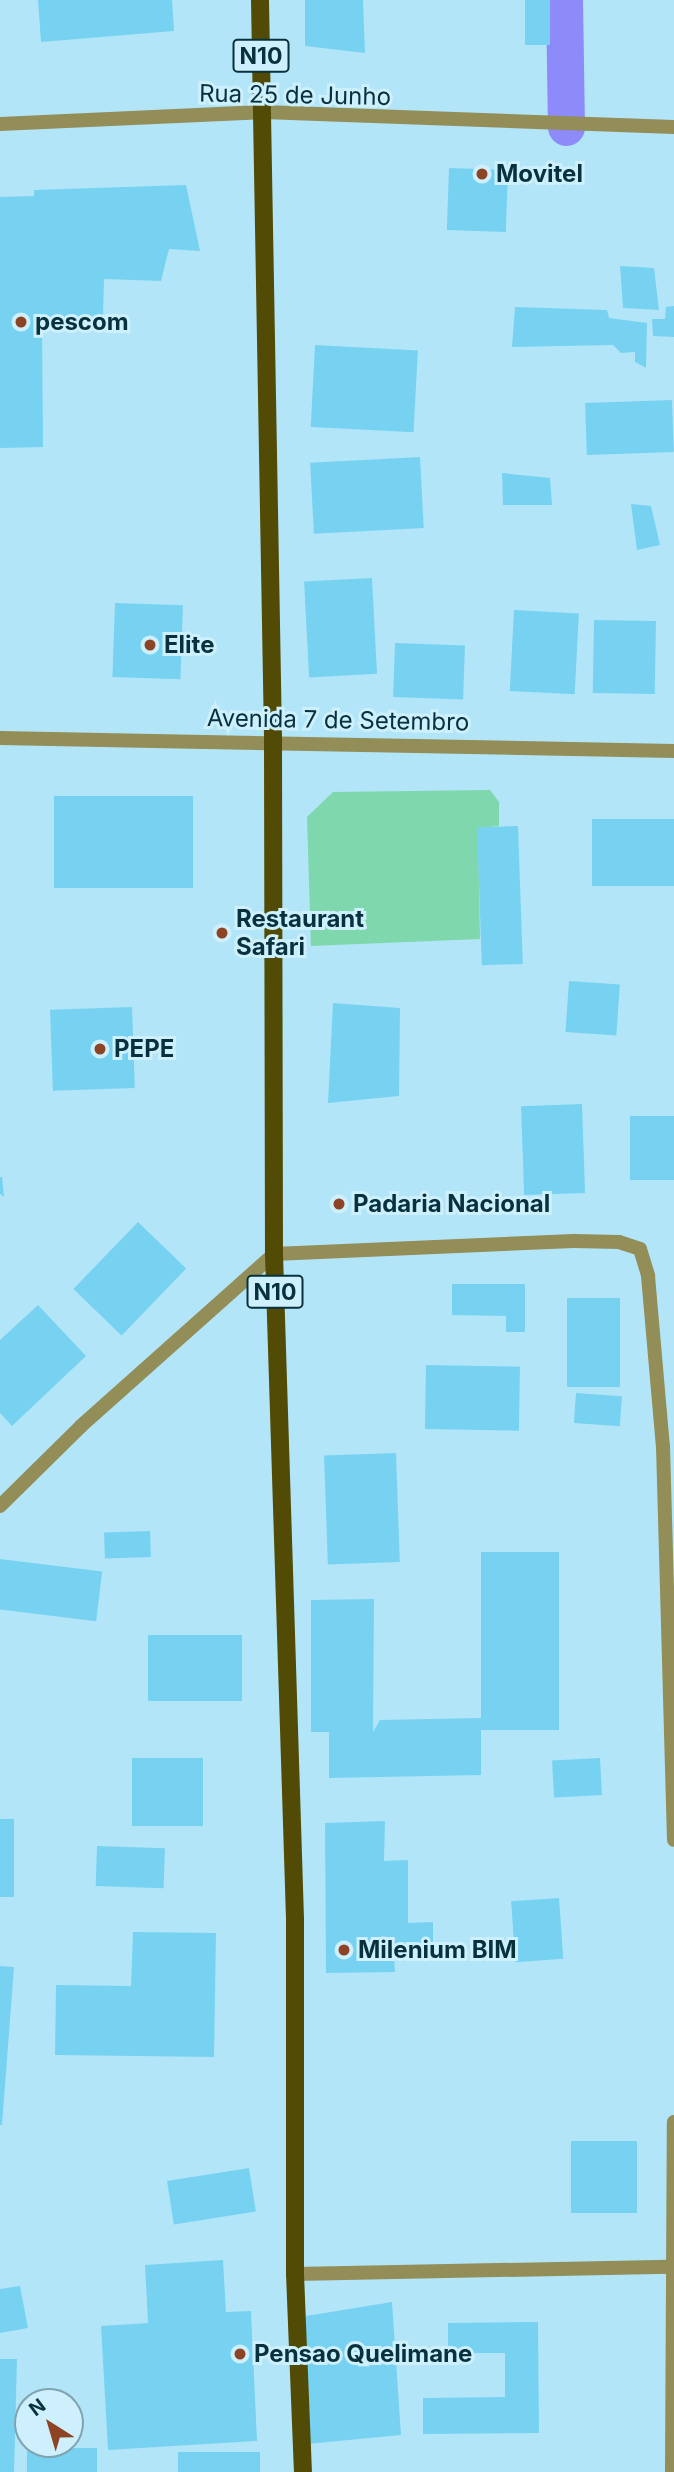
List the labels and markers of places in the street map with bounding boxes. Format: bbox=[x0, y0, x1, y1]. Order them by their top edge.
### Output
place label: Movitel bbox=[496, 160, 583, 188]
marker: Movitel bbox=[474, 166, 490, 182]
place label: pescom bbox=[35, 308, 129, 336]
marker: pescom bbox=[13, 314, 29, 330]
place label: Elite bbox=[164, 631, 214, 659]
marker: Elite bbox=[142, 637, 158, 653]
place label: Restaurant Safari bbox=[236, 905, 364, 961]
marker: Restaurant Safari bbox=[214, 925, 230, 941]
place label: PEPE bbox=[114, 1035, 174, 1063]
marker: PEPE bbox=[92, 1041, 108, 1057]
place label: Padaria Nacional bbox=[353, 1190, 550, 1218]
marker: Padaria Nacional bbox=[331, 1196, 347, 1212]
place label: Milenium BIM bbox=[358, 1936, 517, 1964]
marker: Milenium BIM bbox=[336, 1942, 352, 1958]
place label: Pensao Quelimane bbox=[254, 2340, 472, 2368]
marker: Pensao Quelimane bbox=[232, 2346, 248, 2362]

